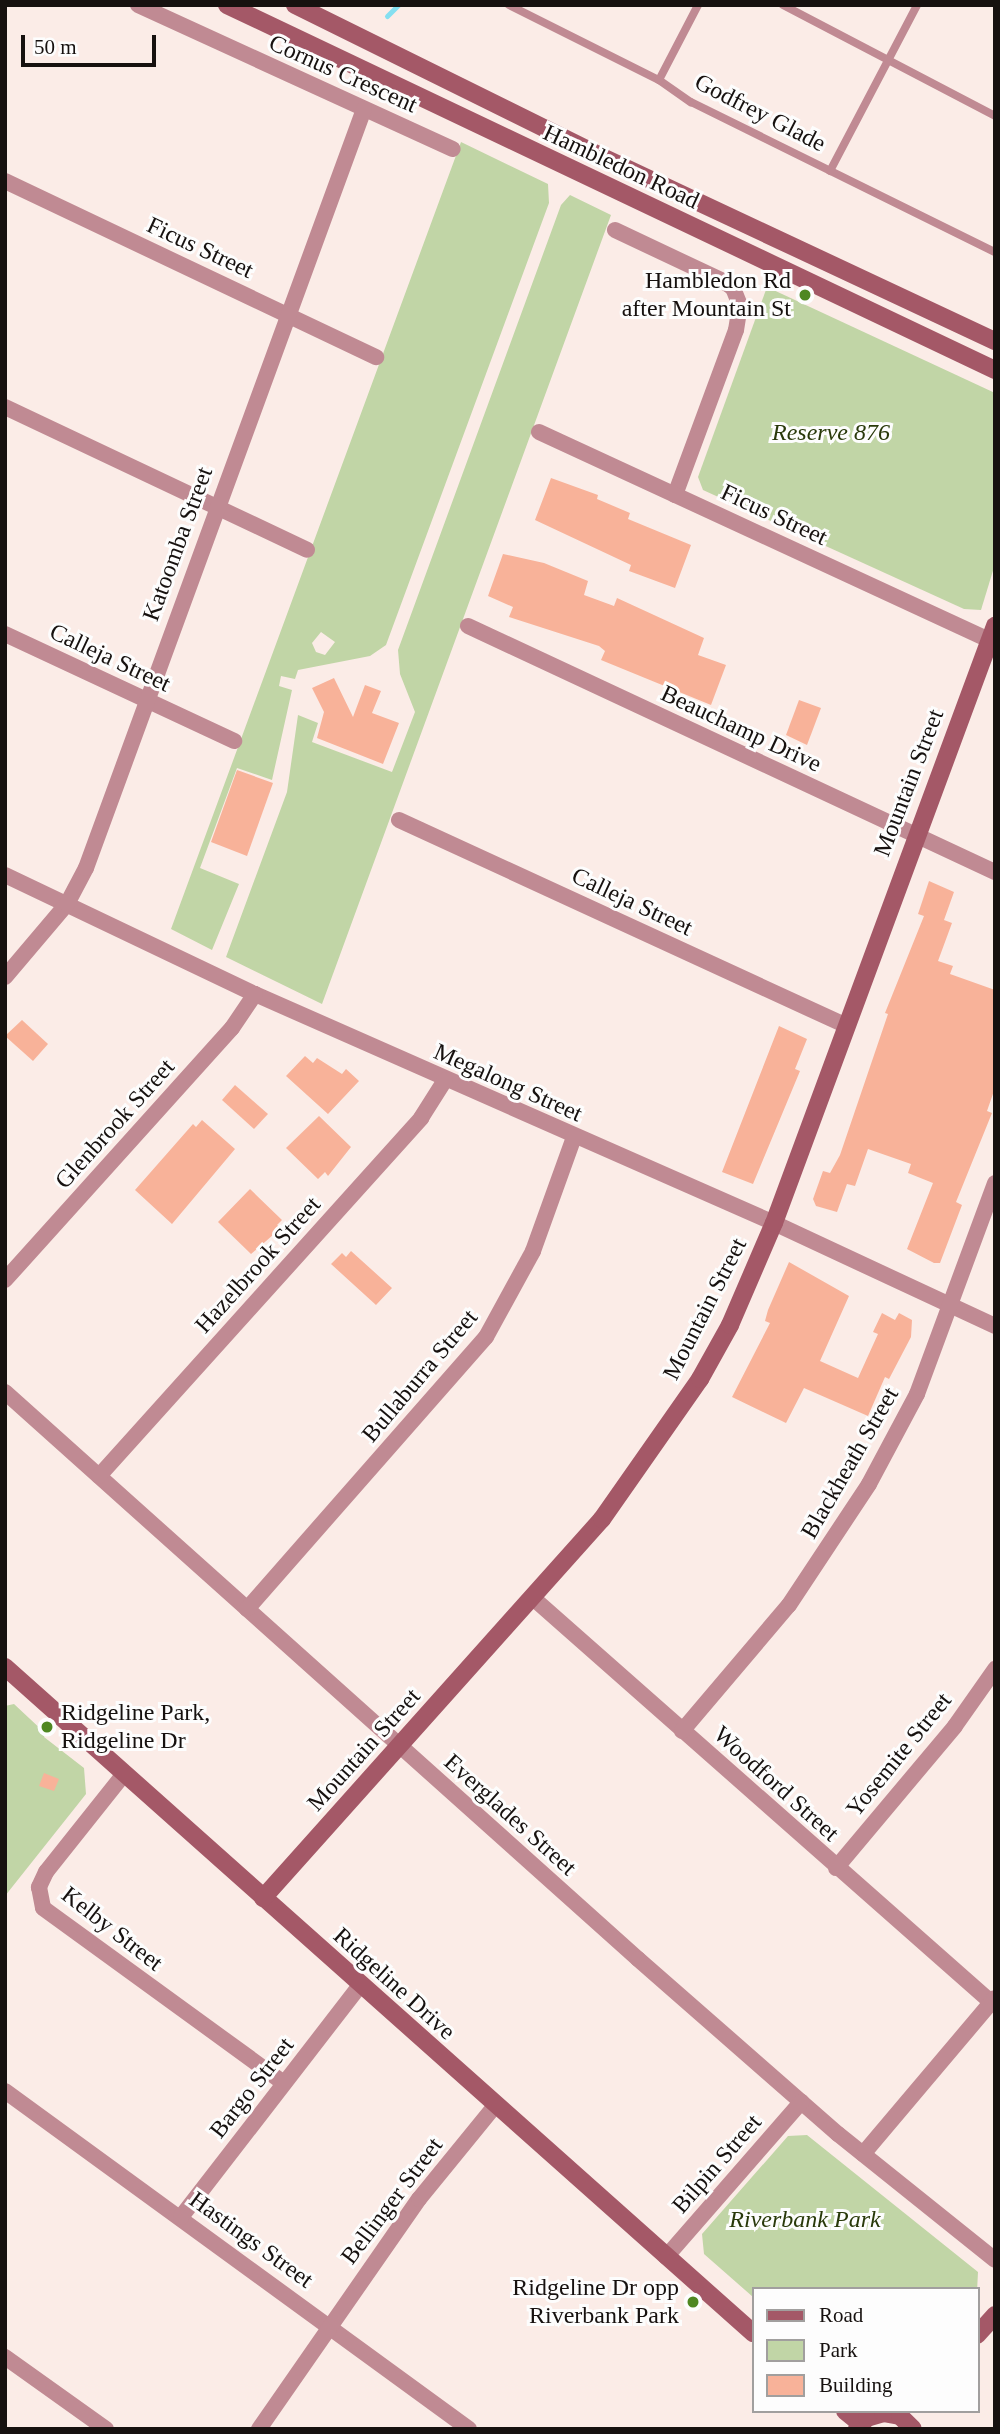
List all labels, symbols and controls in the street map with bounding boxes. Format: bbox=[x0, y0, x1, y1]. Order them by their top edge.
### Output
scale bar bbox=[24, 21, 159, 65]
street label: Cornus Crescent bbox=[264, 28, 422, 120]
text: 50 m bbox=[34, 35, 77, 59]
street label: Godfrey Glade bbox=[690, 68, 830, 158]
street label: Hambledon Road bbox=[538, 118, 704, 216]
street label: Ficus Street bbox=[142, 211, 258, 285]
place label: Hambledon Rd after Mountain St bbox=[622, 267, 791, 323]
marker: Hambledon Rd after Mountain St bbox=[797, 287, 813, 303]
park label: Reserve 876 bbox=[772, 419, 890, 447]
street label: Katoomba Street bbox=[137, 463, 219, 625]
street label: Ficus Street bbox=[716, 478, 832, 552]
street label: Calleja Street bbox=[45, 617, 175, 699]
street label: Beauchamp Drive bbox=[656, 679, 826, 779]
street label: Mountain Street bbox=[868, 705, 950, 861]
street label: Calleja Street bbox=[567, 861, 697, 943]
street label: Megalong Street bbox=[429, 1037, 587, 1129]
street label: Glenbrook Street bbox=[49, 1053, 181, 1195]
street label: Hazelbrook Street bbox=[189, 1191, 327, 1339]
street label: Mountain Street bbox=[657, 1233, 753, 1385]
street label: Bullaburra Street bbox=[356, 1304, 484, 1448]
street label: Blackheath Street bbox=[795, 1382, 905, 1544]
street label: Mountain Street bbox=[301, 1683, 427, 1817]
street label: Yosemite Street bbox=[840, 1687, 958, 1823]
place label: Ridgeline Park, Ridgeline Dr bbox=[61, 1699, 210, 1755]
marker: Ridgeline Park, Ridgeline Dr bbox=[39, 1719, 55, 1735]
street label: Woodford Street bbox=[707, 1720, 845, 1848]
street label: Everglades Street bbox=[438, 1748, 582, 1882]
street label: Kelby Street bbox=[56, 1881, 168, 1977]
street label: Ridgeline Drive bbox=[327, 1922, 461, 2046]
street label: Bargo Street bbox=[204, 2032, 300, 2144]
street label: Bilpin Street bbox=[666, 2109, 768, 2219]
street label: Bellinger Street bbox=[335, 2132, 449, 2270]
street label: Hastings Street bbox=[183, 2185, 319, 2295]
park label: Riverbank Park bbox=[729, 2206, 881, 2234]
place label: Ridgeline Dr opp Riverbank Park bbox=[512, 2274, 679, 2330]
legend bbox=[752, 2287, 979, 2413]
marker: Ridgeline Dr opp Riverbank Park bbox=[685, 2294, 701, 2310]
text: Road bbox=[819, 2303, 863, 2327]
text: Park bbox=[819, 2338, 858, 2362]
text: Building bbox=[819, 2373, 893, 2397]

